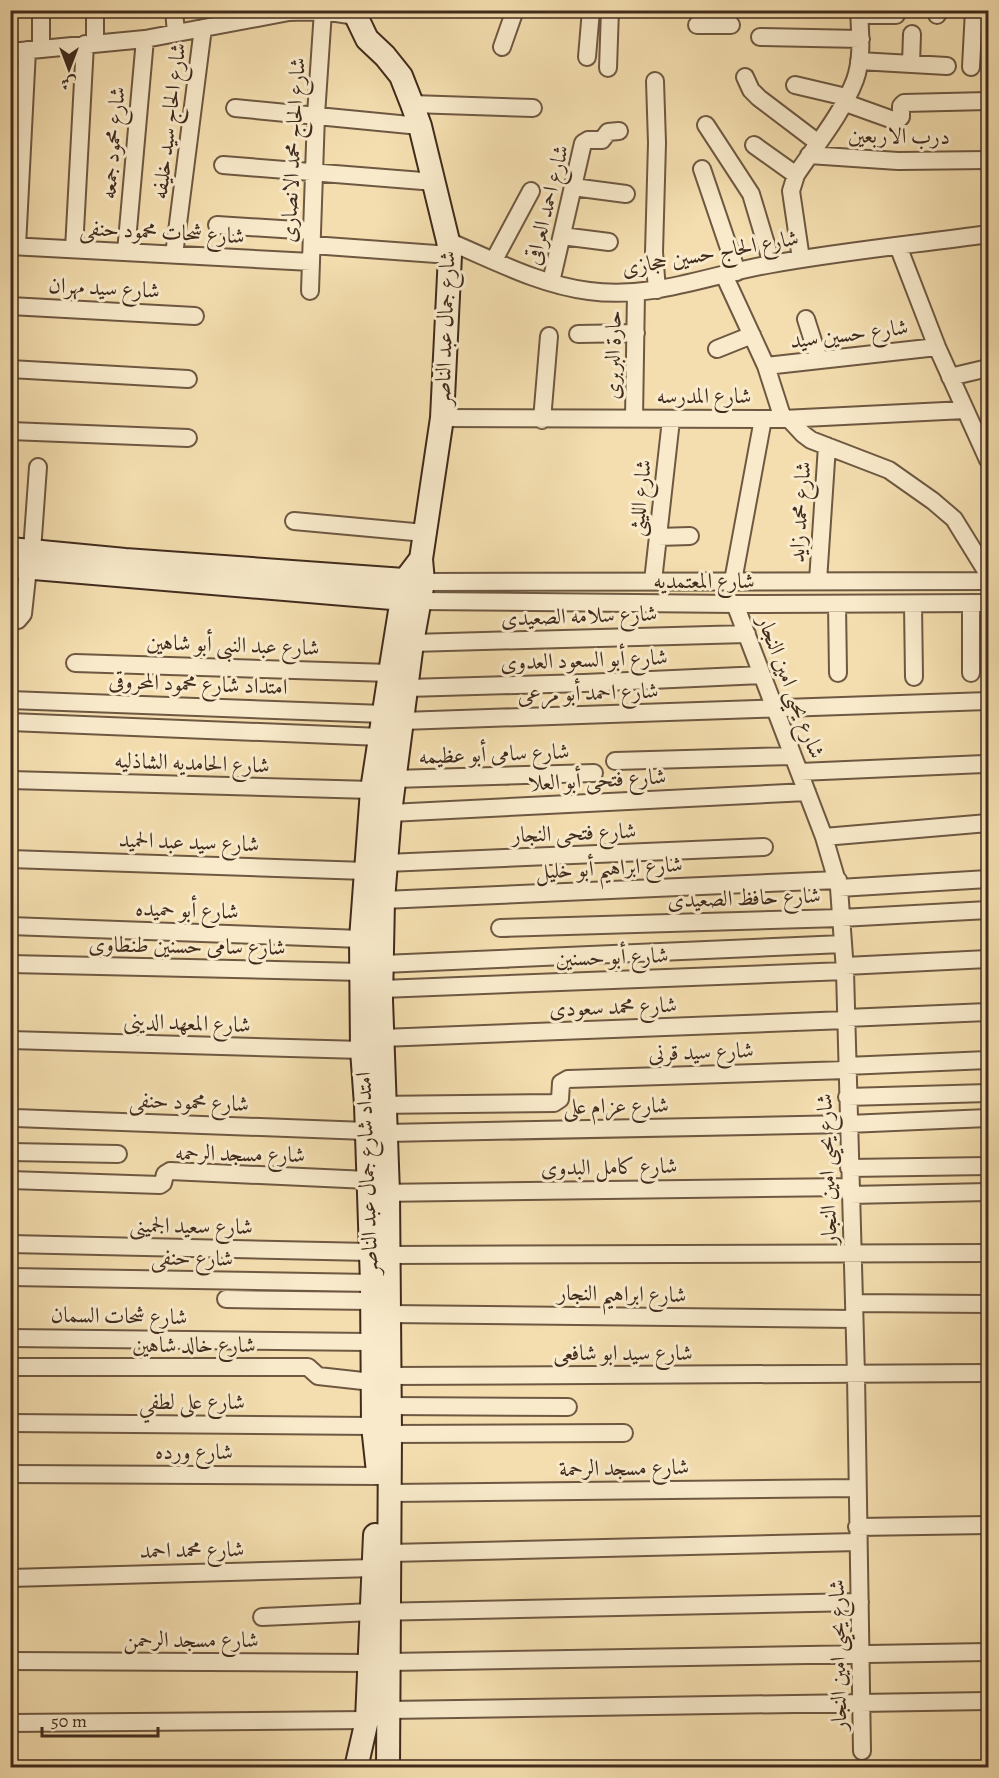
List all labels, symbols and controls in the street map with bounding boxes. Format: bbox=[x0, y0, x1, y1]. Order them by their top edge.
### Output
north arrow bbox=[39, 39, 99, 99]
street label: شارع الحاج سيد خليفه bbox=[145, 41, 197, 201]
street label: شارع الحاج محمد الانصارى bbox=[273, 57, 317, 244]
text: ش bbox=[61, 72, 77, 94]
street label: شارع محمود جمعه bbox=[93, 85, 136, 201]
street label: درب الاربعين bbox=[848, 120, 950, 152]
street label: شارع احمد العراقى bbox=[518, 142, 579, 269]
street label: شارع شحات محمود حنفى bbox=[79, 213, 245, 254]
street label: شارع الحاج حسين حجازى bbox=[619, 223, 802, 287]
street label: شارع جمال عبد الناصر bbox=[427, 250, 466, 408]
street label: شارع سيد مهران bbox=[47, 270, 161, 309]
street label: حارة البربرى bbox=[597, 310, 629, 400]
street label: شارع حسين سيد bbox=[788, 312, 910, 359]
street label: شارع المدرسه bbox=[656, 381, 752, 414]
street label: شارع الليثى bbox=[621, 458, 662, 538]
street label: شارع محمد زايد bbox=[782, 460, 821, 564]
street label: شارع المعتمديه bbox=[653, 566, 755, 599]
street label: شارع سلامه الصعيدى bbox=[500, 598, 658, 637]
street label: شارع يحيى امين النجار bbox=[746, 609, 832, 764]
street label: شارع عبد النبى أبو شاهين bbox=[146, 626, 320, 666]
street label: شارع أبو السعود العدوى bbox=[500, 641, 668, 681]
street label: امتداد شارع محمود المحروقى bbox=[108, 666, 288, 705]
street label: شارع احمد أبو مرعى bbox=[517, 675, 659, 713]
street label: شارع سامى أبو عظيمه bbox=[418, 735, 570, 775]
street label: شارع الحامديه الشاذليه bbox=[114, 745, 270, 784]
street label: شارع فتحى أبو العلا bbox=[527, 760, 667, 802]
street label: شارع فتحى النجار bbox=[509, 816, 637, 853]
street label: شارع سيد عبد الحميد bbox=[118, 825, 260, 862]
street label: شارع ابراهيم أبو خليل bbox=[534, 848, 684, 893]
street label: شارع حافظ الصعيدى bbox=[667, 880, 821, 919]
street label: شارع أبو حميده bbox=[135, 892, 239, 930]
street label: شارع سامى حسنين طنطاوى bbox=[88, 929, 286, 966]
street label: شارع أبو حسنين bbox=[555, 939, 669, 977]
street label: شارع محمد سعودى bbox=[548, 990, 678, 1027]
street label: شارع المعهد الدينى bbox=[123, 1006, 251, 1043]
street label: شارع سيد قرنى bbox=[648, 1035, 754, 1072]
street label: امتداد شارع جمال عبد الناصر bbox=[348, 1071, 389, 1277]
street label: شارع محمود حنفى bbox=[128, 1085, 250, 1122]
street label: شارع عزام على bbox=[563, 1090, 669, 1126]
street label: شارع يحيى امين النجار bbox=[809, 1093, 848, 1247]
street label: شارع مسجد الرحمه bbox=[174, 1138, 305, 1173]
street label: شارع كامل البدوى bbox=[540, 1151, 678, 1186]
street label: شارع سعيد الجمينى bbox=[129, 1210, 253, 1245]
street label: شارع حنفى bbox=[151, 1242, 233, 1277]
street label: شارع ابراهيم النجار bbox=[555, 1278, 687, 1316]
street label: شارع شحات السمان bbox=[50, 1300, 188, 1335]
street label: شارع خالد شاهين bbox=[132, 1330, 256, 1363]
street label: شارع سيد ابو شافعى bbox=[553, 1338, 693, 1371]
street label: شارع على لطفي bbox=[139, 1387, 245, 1424]
street label: شارع ورده bbox=[155, 1437, 233, 1470]
street label: شارع مسجد الرحمة bbox=[559, 1452, 690, 1487]
street label: شارع محمد احمد bbox=[139, 1534, 245, 1569]
street label: شارع يحيى امين النجار bbox=[822, 1579, 857, 1733]
street label: شارع مسجد الرحمن bbox=[123, 1625, 259, 1658]
scale bar bbox=[42, 1700, 158, 1738]
text: 50 m bbox=[51, 1709, 87, 1733]

